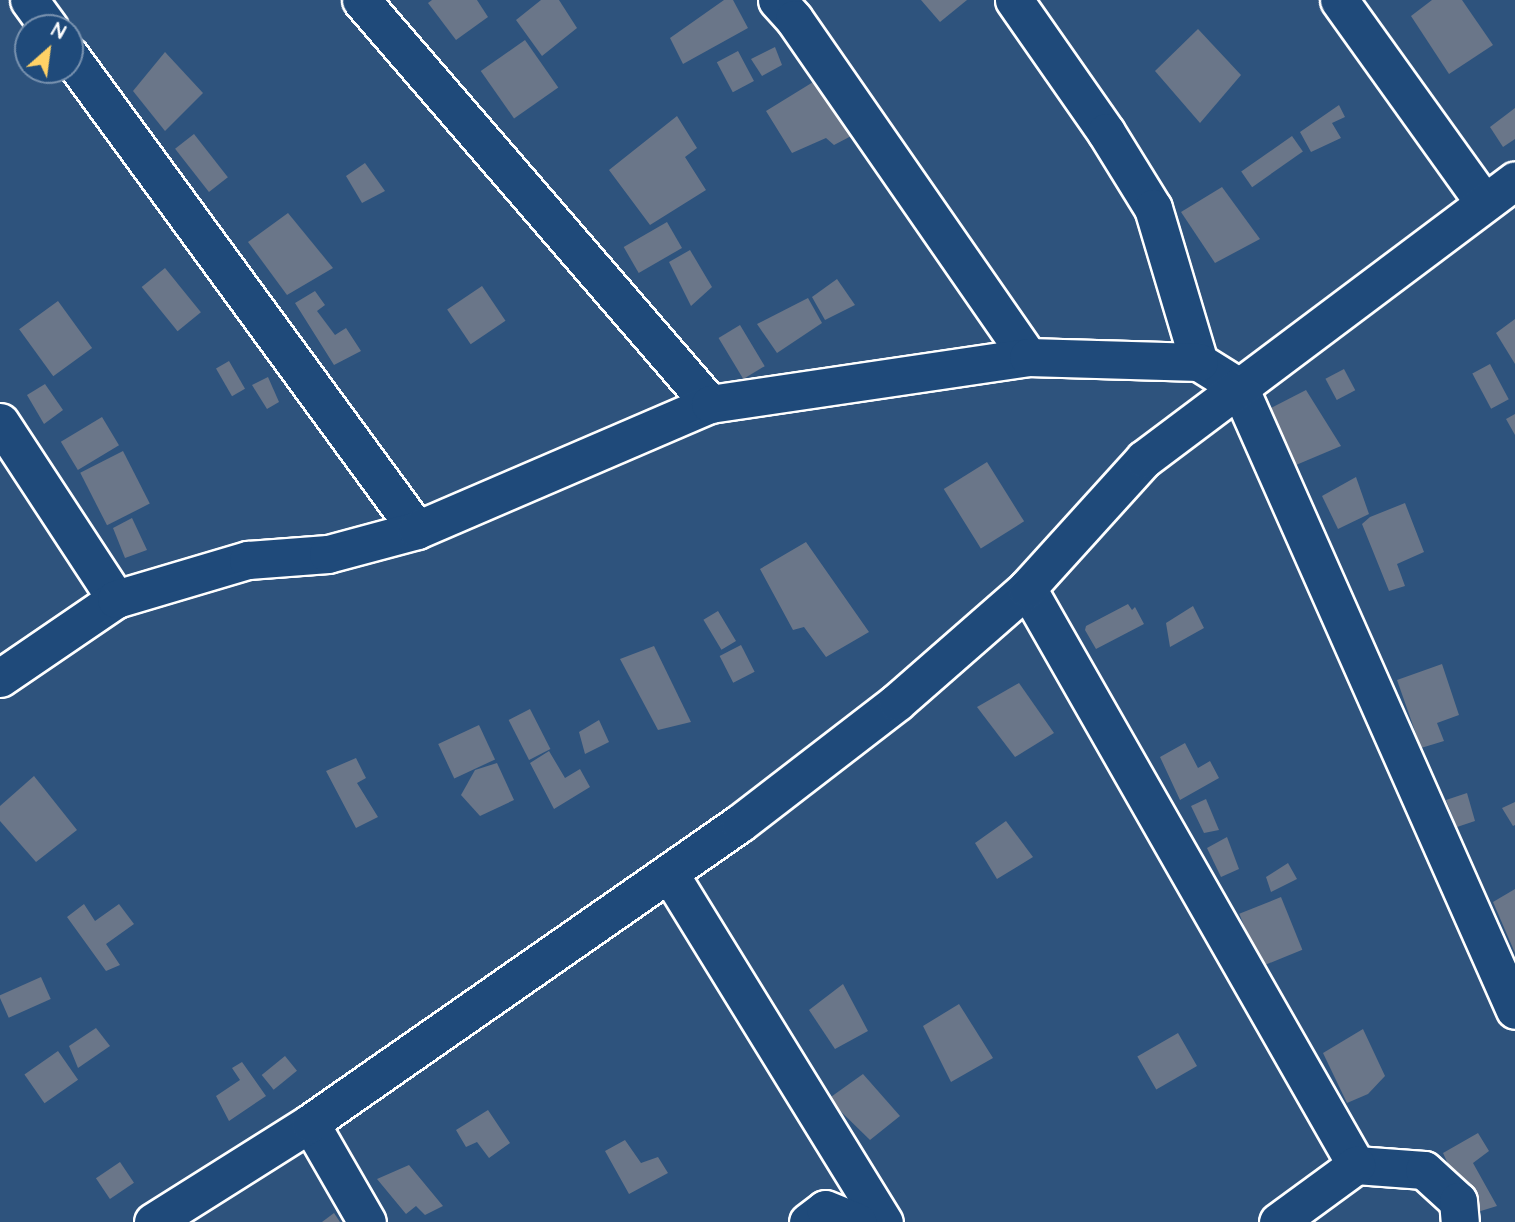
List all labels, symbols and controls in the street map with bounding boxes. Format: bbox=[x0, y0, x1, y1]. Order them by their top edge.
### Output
north arrow bbox=[14, 14, 84, 84]
text: N bbox=[47, 17, 70, 46]

